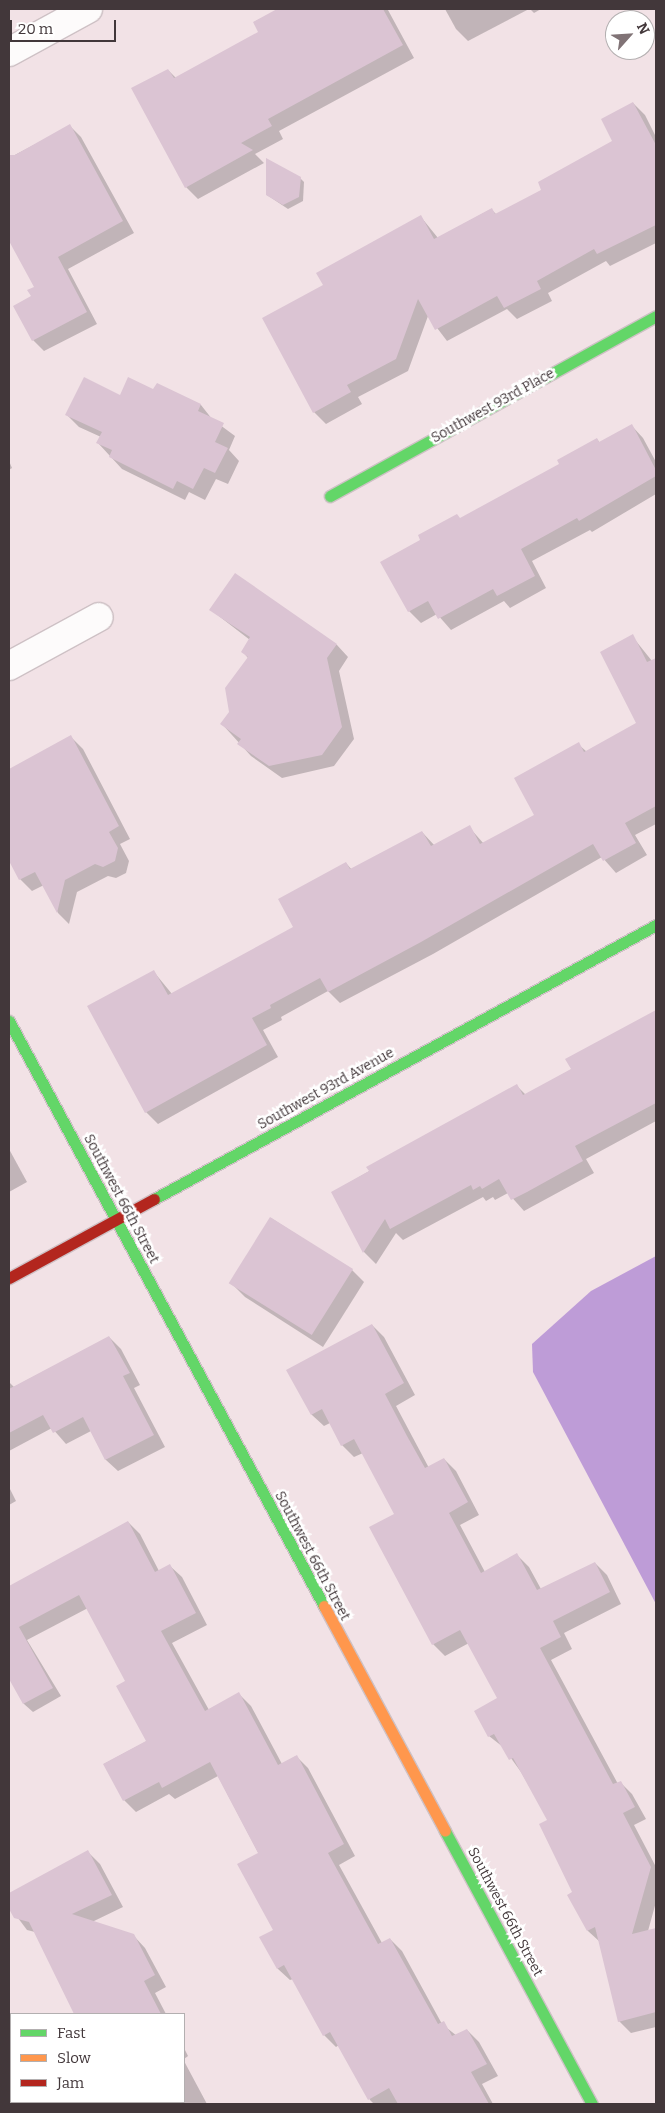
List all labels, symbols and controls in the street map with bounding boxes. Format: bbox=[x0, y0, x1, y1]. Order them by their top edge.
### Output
scale bar bbox=[12, 10, 119, 42]
north arrow bbox=[605, 10, 655, 60]
text: 20 m bbox=[18, 20, 53, 38]
text: N bbox=[633, 20, 653, 37]
street label: Southwest 93rd Place bbox=[428, 365, 558, 447]
street label: Southwest 93rd Avenue bbox=[255, 1045, 397, 1133]
street label: Southwest 66th Street bbox=[80, 1132, 162, 1266]
street label: Southwest 66th Street bbox=[271, 1489, 353, 1623]
street label: Southwest 66th Street bbox=[464, 1845, 546, 1979]
legend bbox=[10, 2013, 185, 2103]
text: Fast bbox=[57, 2024, 86, 2042]
text: Slow bbox=[57, 2049, 91, 2067]
text: Jam bbox=[57, 2074, 84, 2092]

